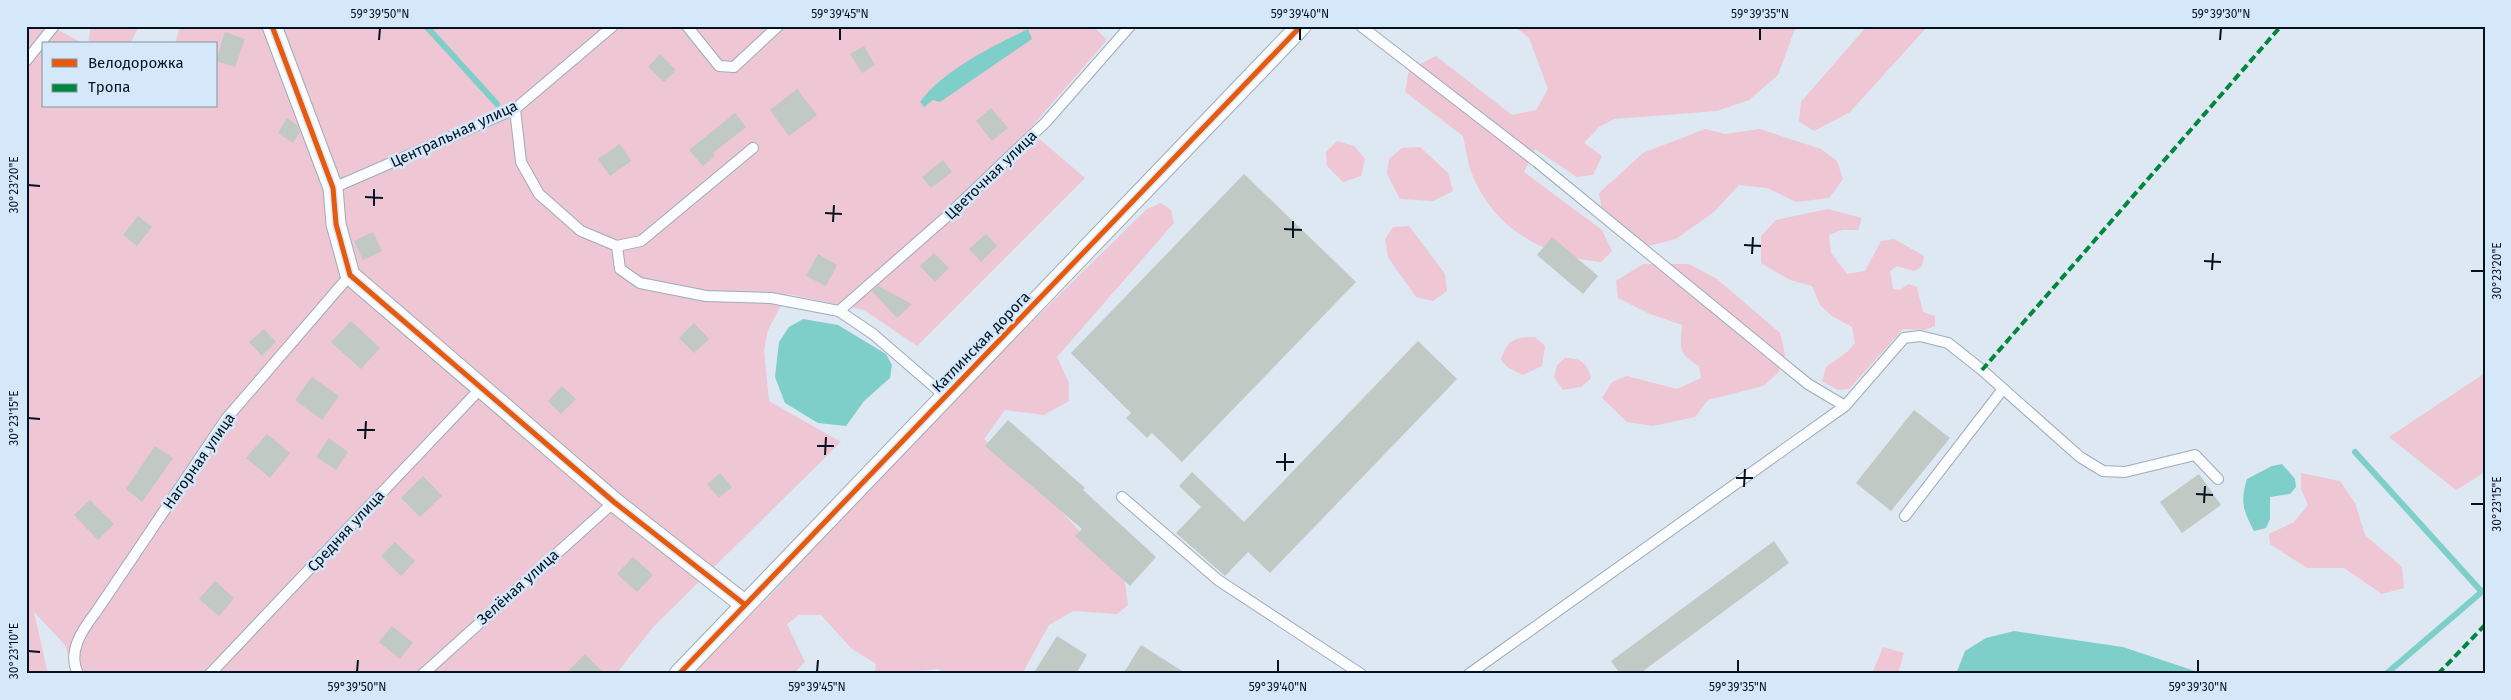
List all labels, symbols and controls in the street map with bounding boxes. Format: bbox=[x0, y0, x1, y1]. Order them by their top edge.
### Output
text: 59°39'50"N bbox=[351, 7, 409, 21]
text: 59°39'45"N bbox=[811, 7, 869, 21]
text: 59°39'40"N bbox=[1271, 7, 1329, 21]
text: 59°39'35"N bbox=[1731, 7, 1789, 21]
text: 59°39'30"N bbox=[2192, 7, 2250, 21]
legend bbox=[42, 42, 218, 108]
text: Велодорожка bbox=[88, 54, 184, 72]
text: Тропа bbox=[88, 78, 130, 96]
street label: Центральная улица bbox=[388, 97, 520, 171]
street label: Цветочная улица bbox=[941, 127, 1041, 223]
text: 30°23'20"E bbox=[7, 156, 21, 214]
text: 30°23'20"E bbox=[2490, 242, 2504, 300]
street label: Катлинская дорога bbox=[928, 288, 1034, 396]
text: 30°23'15"E bbox=[7, 390, 21, 446]
street label: Нагорная улица bbox=[159, 409, 239, 513]
text: 30°23'15"E bbox=[2490, 476, 2504, 532]
street label: Средняя улица bbox=[304, 487, 388, 575]
street label: Зелёная улица bbox=[473, 546, 563, 628]
text: 30°23'10"E bbox=[7, 623, 21, 679]
text: 59°39'50"N bbox=[328, 680, 386, 694]
text: 59°39'45"N bbox=[788, 680, 846, 694]
text: 59°39'40"N bbox=[1249, 680, 1307, 694]
text: 59°39'35"N bbox=[1709, 680, 1767, 694]
text: 59°39'30"N bbox=[2169, 680, 2227, 694]

